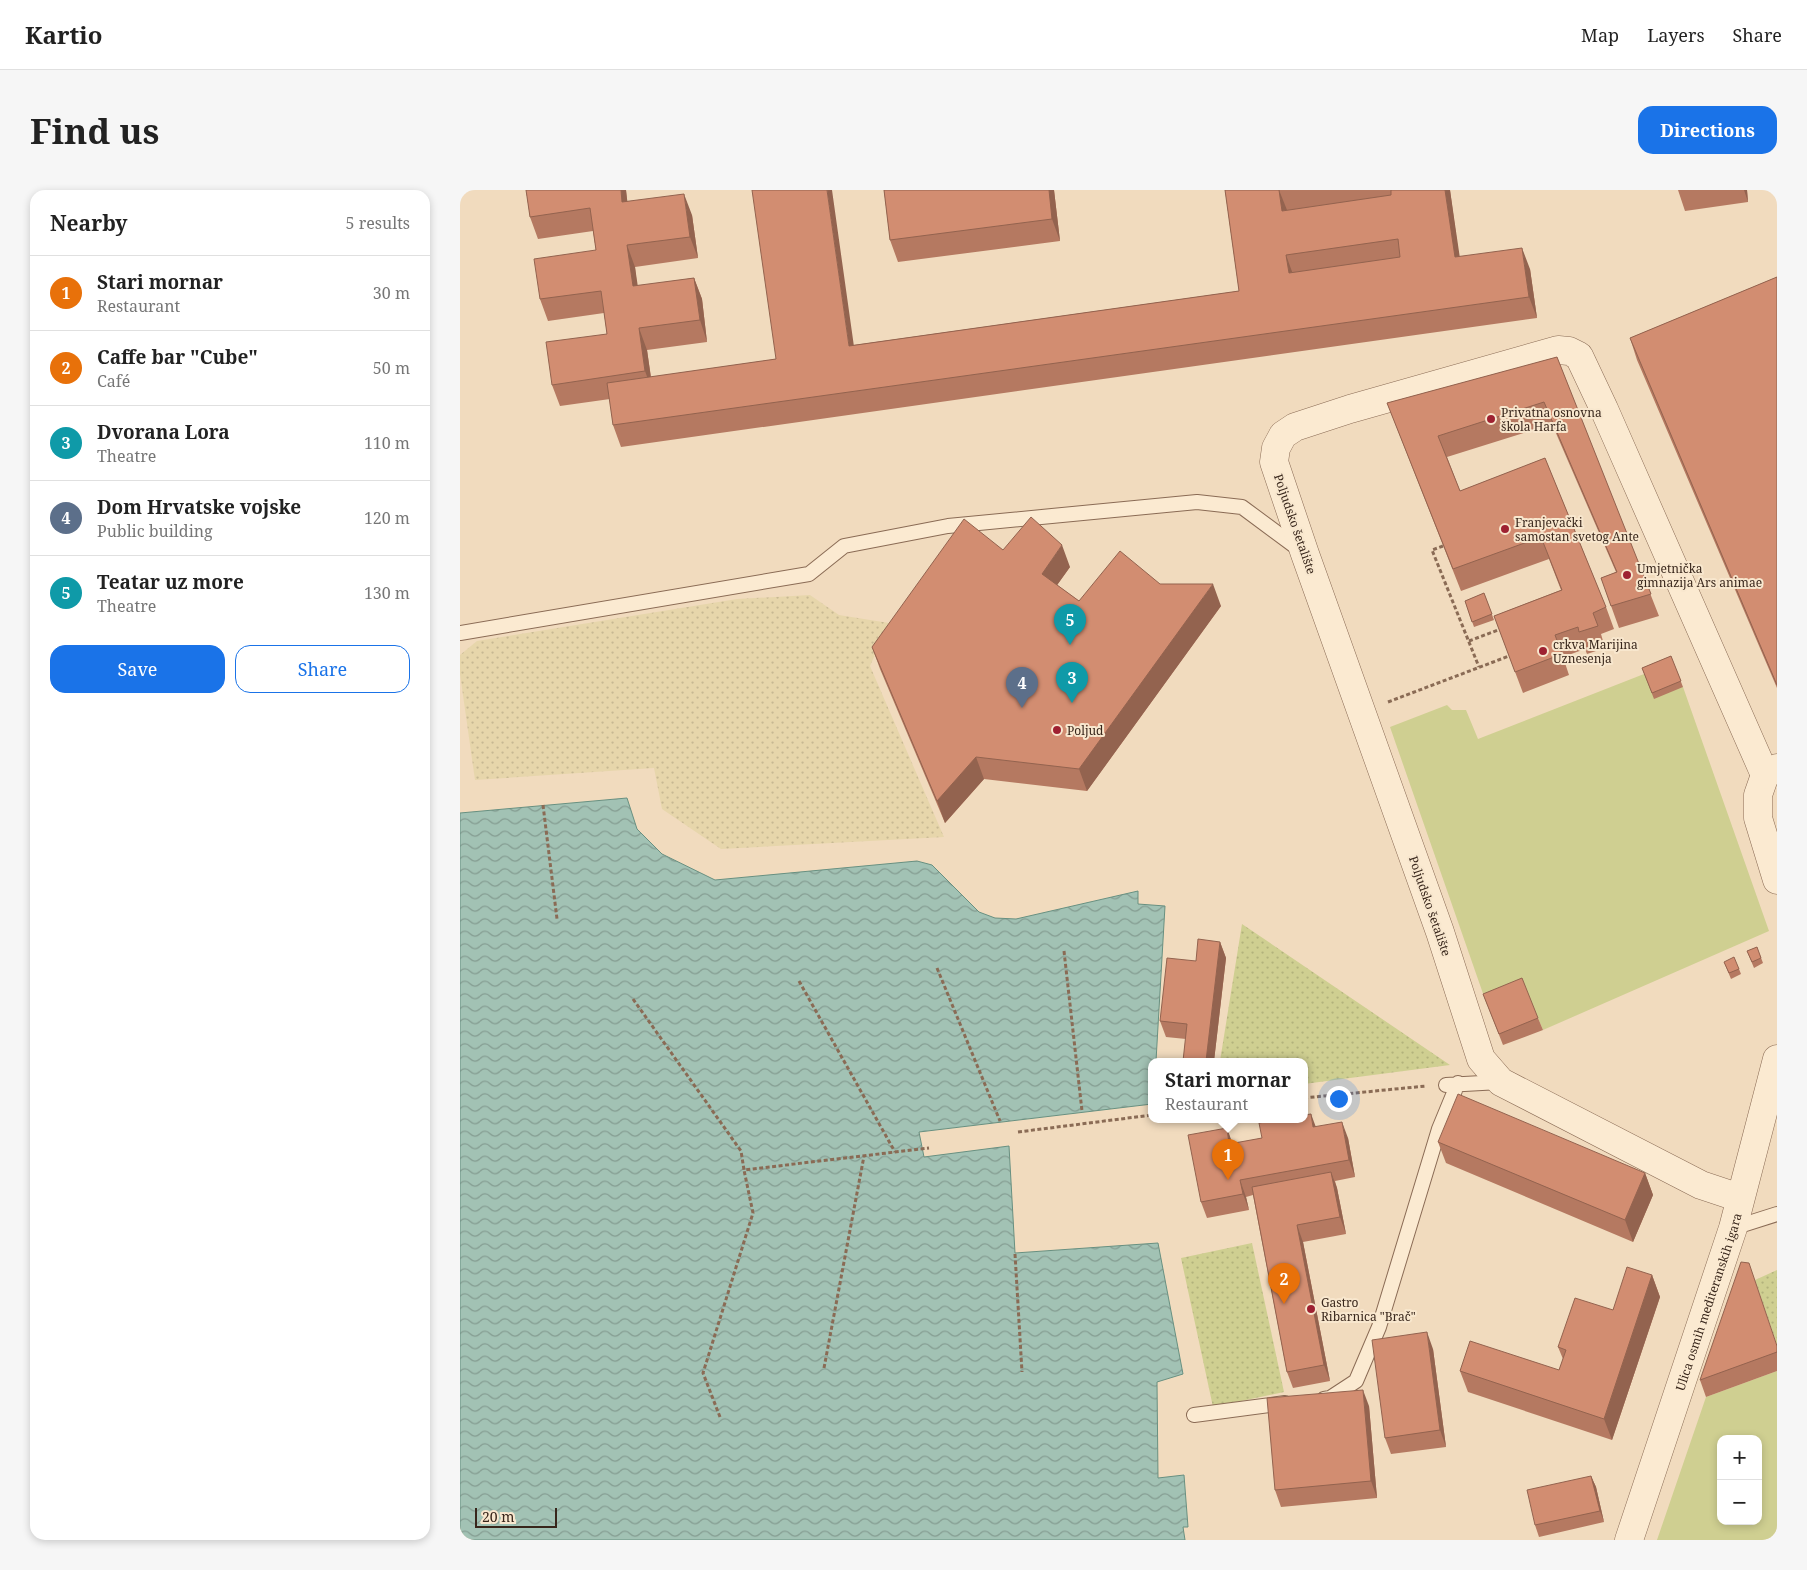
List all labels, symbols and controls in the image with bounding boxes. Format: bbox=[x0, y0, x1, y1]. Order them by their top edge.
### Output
text: Kartio bbox=[25, 18, 102, 51]
text: Map bbox=[1581, 23, 1619, 47]
text: Layers bbox=[1647, 23, 1705, 47]
text: Share bbox=[1733, 23, 1782, 47]
button: Directions bbox=[1638, 106, 1777, 154]
text: Find us bbox=[30, 107, 159, 154]
text: Nearby bbox=[50, 209, 128, 237]
text: 5 results bbox=[346, 212, 410, 234]
text: Stari mornar bbox=[97, 269, 223, 295]
text: 1 bbox=[61, 282, 71, 304]
text: 30 m bbox=[373, 282, 410, 304]
text: Restaurant bbox=[97, 295, 180, 317]
text: Caffe bar "Cube" bbox=[97, 344, 258, 370]
text: 2 bbox=[61, 357, 71, 379]
text: 50 m bbox=[373, 357, 410, 379]
text: Café bbox=[97, 370, 130, 392]
place label: Privatna osnovna škola Harfa bbox=[1501, 404, 1602, 435]
marker: Privatna osnovna škola Harfa bbox=[1485, 413, 1497, 425]
text: Dvorana Lora bbox=[97, 419, 230, 445]
text: 3 bbox=[61, 432, 71, 454]
text: 110 m bbox=[364, 432, 410, 454]
text: Theatre bbox=[97, 445, 156, 467]
street label: Poljudsko šetalište bbox=[1270, 472, 1320, 576]
text: Dom Hrvatske vojske bbox=[97, 494, 301, 520]
text: 4 bbox=[61, 507, 71, 529]
text: 120 m bbox=[364, 507, 410, 529]
place label: Franjevački samostan svetog Ante bbox=[1515, 514, 1639, 545]
text: Public building bbox=[97, 520, 213, 542]
marker: Franjevački samostan svetog Ante bbox=[1499, 523, 1511, 535]
place label: Umjetnička gimnazija Ars animae bbox=[1637, 560, 1762, 591]
text: Teatar uz more bbox=[97, 569, 244, 595]
marker: Umjetnička gimnazija Ars animae bbox=[1621, 569, 1633, 581]
text: 5 bbox=[61, 582, 71, 604]
text: 130 m bbox=[364, 582, 410, 604]
text: Theatre bbox=[97, 595, 156, 617]
pin: 5 bbox=[1054, 604, 1086, 645]
place label: crkva Marijina Uznesenja bbox=[1553, 636, 1638, 667]
button: Save bbox=[50, 645, 225, 693]
button: Share bbox=[235, 645, 410, 693]
marker: crkva Marijina Uznesenja bbox=[1537, 645, 1549, 657]
pin: 3 bbox=[1056, 662, 1088, 703]
pin: 4 bbox=[1006, 667, 1038, 708]
place label: Poljud bbox=[1067, 722, 1104, 739]
marker: Poljud bbox=[1051, 724, 1063, 736]
street label: Poljudsko šetalište bbox=[1405, 854, 1455, 958]
popup bbox=[1148, 1058, 1308, 1123]
text: Stari mornar bbox=[1165, 1067, 1291, 1093]
your location bbox=[1326, 1086, 1352, 1112]
text: Restaurant bbox=[1165, 1093, 1248, 1115]
pin: 1 bbox=[1212, 1139, 1244, 1180]
street label: Ulica osmih mediteranskih igara bbox=[1671, 1211, 1745, 1393]
pin: 2 bbox=[1268, 1263, 1300, 1304]
place label: Gastro Ribarnica "Brač" bbox=[1321, 1294, 1416, 1325]
marker: Gastro Ribarnica "Brač" bbox=[1305, 1303, 1317, 1315]
map controls bbox=[1717, 1435, 1762, 1525]
button: + bbox=[1717, 1435, 1762, 1480]
button: − bbox=[1717, 1480, 1762, 1525]
scale bar bbox=[475, 1505, 558, 1528]
text: 20 m bbox=[482, 1507, 515, 1526]

